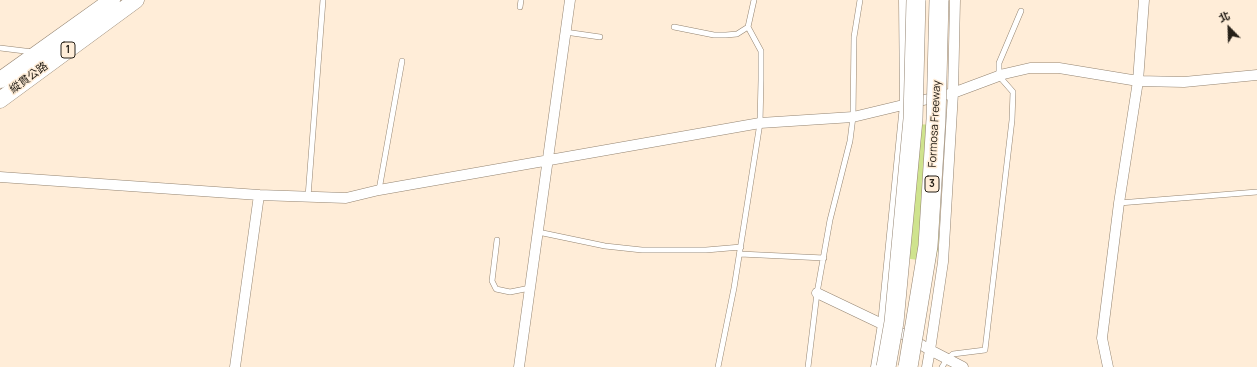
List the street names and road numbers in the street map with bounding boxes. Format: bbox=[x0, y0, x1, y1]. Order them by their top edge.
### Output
road number: 1 bbox=[61, 42, 75, 58]
street label: 縱貫公路 bbox=[7, 60, 51, 96]
street label: Formosa Freeway bbox=[926, 80, 944, 168]
road number: 3 bbox=[925, 176, 939, 192]

